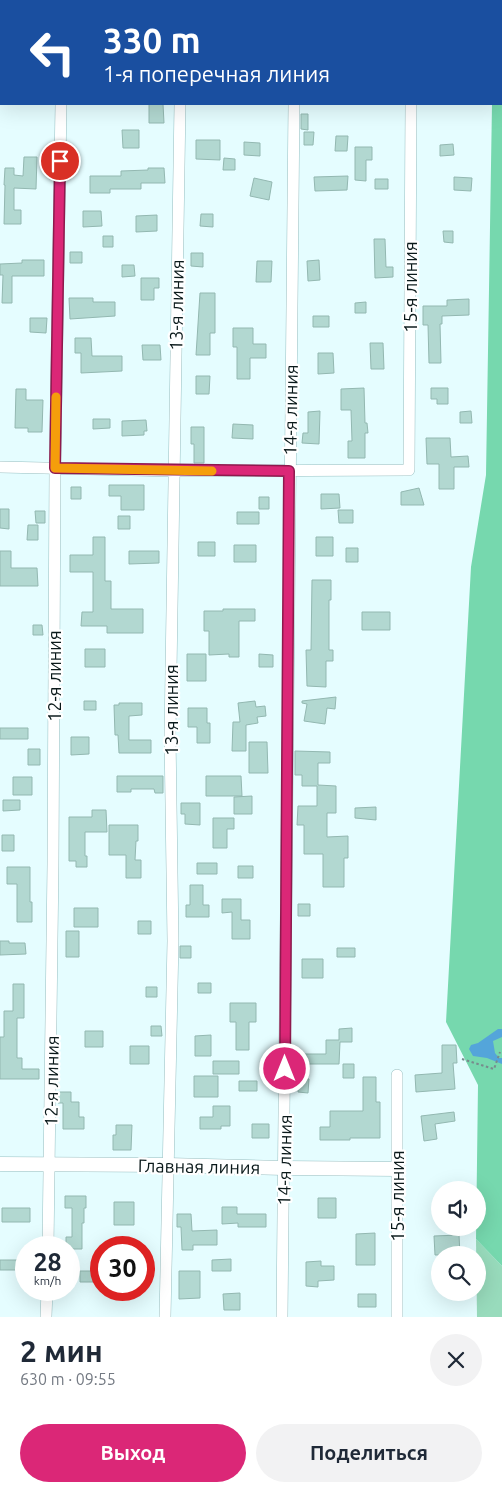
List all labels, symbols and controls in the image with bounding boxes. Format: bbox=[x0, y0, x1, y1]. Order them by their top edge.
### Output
icon: left bbox=[20, 20, 85, 85]
text: 330 m bbox=[103, 20, 201, 60]
text: 1-я поперечная линия bbox=[103, 61, 330, 86]
pin bbox=[39, 140, 81, 182]
icon: arrive bbox=[46, 147, 74, 175]
street label: 15-я линия bbox=[400, 241, 420, 333]
street label: 13-я линия bbox=[165, 259, 187, 351]
street label: 14-я линия bbox=[279, 364, 301, 456]
street label: 12-я линия bbox=[44, 630, 64, 722]
street label: 13-я линия bbox=[161, 664, 181, 756]
street label: 12-я линия bbox=[40, 1035, 62, 1127]
position arrow bbox=[258, 1042, 310, 1094]
street label: 14-я линия bbox=[273, 1114, 295, 1206]
street label: 15-я линия bbox=[387, 1150, 407, 1242]
street label: Главная линия bbox=[138, 1155, 260, 1177]
map controls bbox=[431, 1181, 486, 1301]
button: sound bbox=[431, 1181, 486, 1236]
speed limit sign: 30 bbox=[90, 1236, 155, 1301]
button: search bbox=[431, 1246, 486, 1301]
text: 28 bbox=[33, 1248, 62, 1276]
text: km/h bbox=[34, 1274, 61, 1287]
text: 2 мин bbox=[20, 1334, 103, 1368]
button: close bbox=[430, 1334, 482, 1386]
text: 630 m · 09:55 bbox=[20, 1370, 116, 1388]
button: Выход bbox=[20, 1424, 246, 1482]
button: Поделиться bbox=[256, 1424, 482, 1482]

